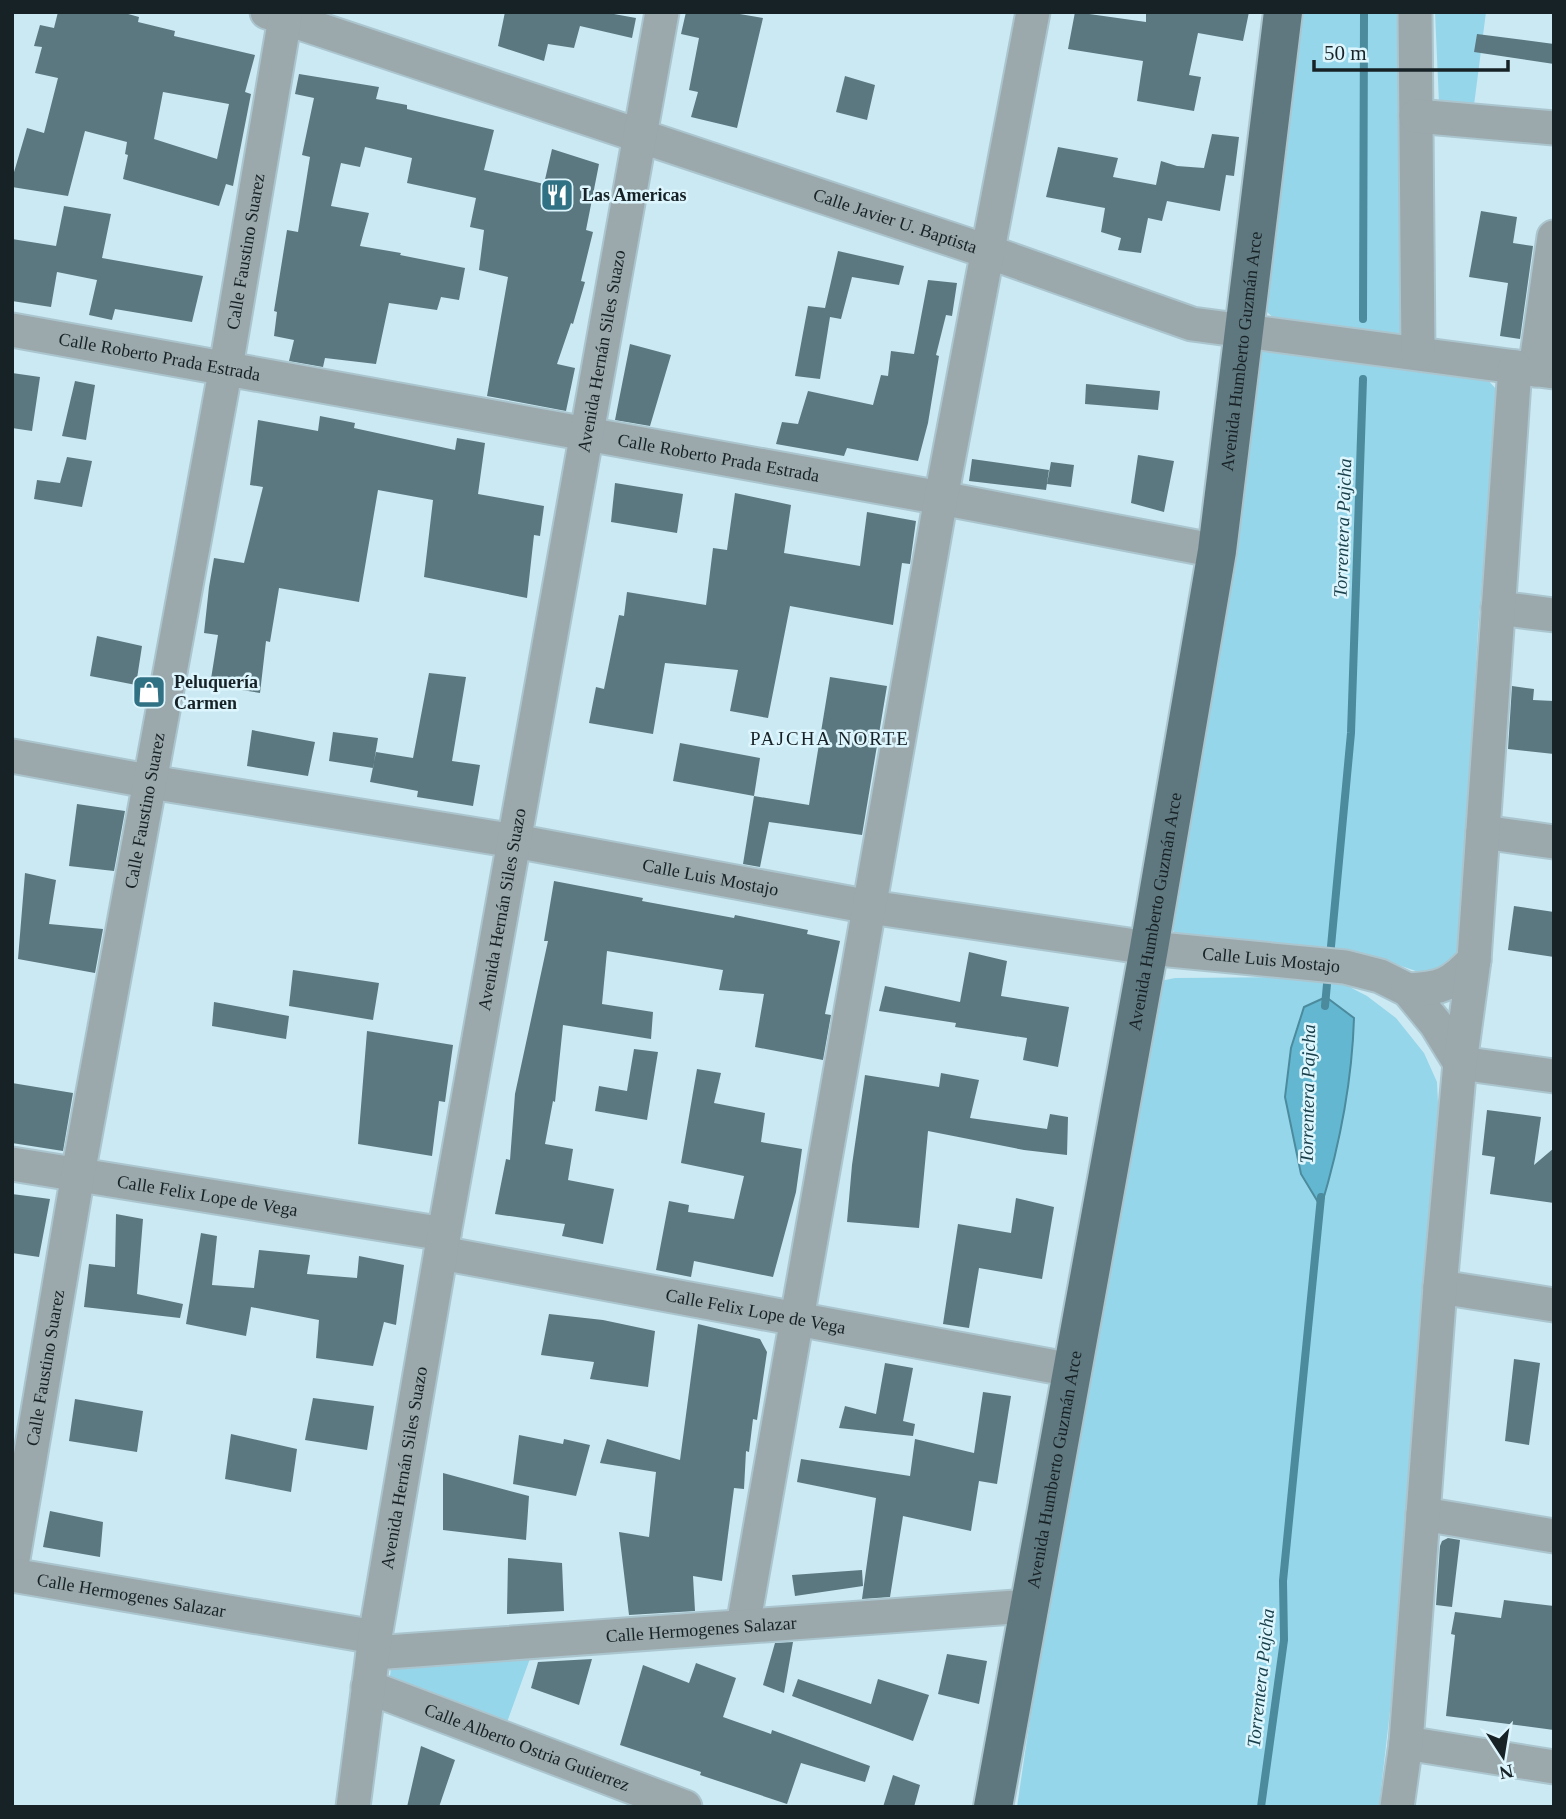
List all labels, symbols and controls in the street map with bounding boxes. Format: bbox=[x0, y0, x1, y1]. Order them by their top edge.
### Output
scale bar bbox=[1314, 28, 1508, 72]
text: 50 m bbox=[1324, 41, 1367, 65]
street label: Calle Faustino Suarez bbox=[222, 172, 269, 331]
restaurant icon: Las Americas bbox=[538, 176, 576, 214]
street label: Calle Javier U. Baptista bbox=[811, 184, 980, 257]
place label: Las Americas bbox=[582, 185, 686, 205]
street label: Avenida Humberto Guzmán Arce bbox=[1217, 230, 1266, 472]
street label: Avenida Hernán Siles Suazo bbox=[574, 248, 629, 454]
street label: Calle Roberto Prada Estrada bbox=[57, 329, 262, 385]
street label: Calle Roberto Prada Estrada bbox=[616, 430, 821, 486]
water label: Torrentera Pajcha bbox=[1330, 458, 1355, 598]
place label: Peluquería Carmen bbox=[174, 672, 258, 713]
shop icon: Peluquería Carmen bbox=[130, 673, 168, 711]
district label: PAJCHA NORTE bbox=[750, 728, 910, 749]
street label: Calle Faustino Suarez bbox=[121, 731, 169, 890]
street label: Avenida Humberto Guzmán Arce bbox=[1124, 791, 1185, 1032]
street label: Avenida Hernán Siles Suazo bbox=[474, 807, 530, 1012]
street label: Calle Luis Mostajo bbox=[641, 855, 780, 900]
street label: Calle Luis Mostajo bbox=[1201, 943, 1341, 976]
water label: Torrentera Pajcha bbox=[1296, 1024, 1319, 1164]
street label: Calle Felix Lope de Vega bbox=[116, 1171, 299, 1220]
street label: Calle Felix Lope de Vega bbox=[664, 1285, 847, 1338]
street label: Calle Faustino Suarez bbox=[22, 1288, 68, 1447]
street label: Avenida Humberto Guzmán Arce bbox=[1023, 1349, 1086, 1590]
street label: Avenida Hernán Siles Suazo bbox=[377, 1365, 431, 1571]
street label: Calle Hermogenes Salazar bbox=[35, 1569, 227, 1621]
water label: Torrentera Pajcha bbox=[1243, 1608, 1278, 1749]
street label: Calle Hermogenes Salazar bbox=[605, 1613, 797, 1646]
street label: Calle Alberto Ostria Gutierrez bbox=[422, 1699, 632, 1795]
north arrow bbox=[1468, 1721, 1538, 1791]
text: N bbox=[1497, 1760, 1515, 1784]

